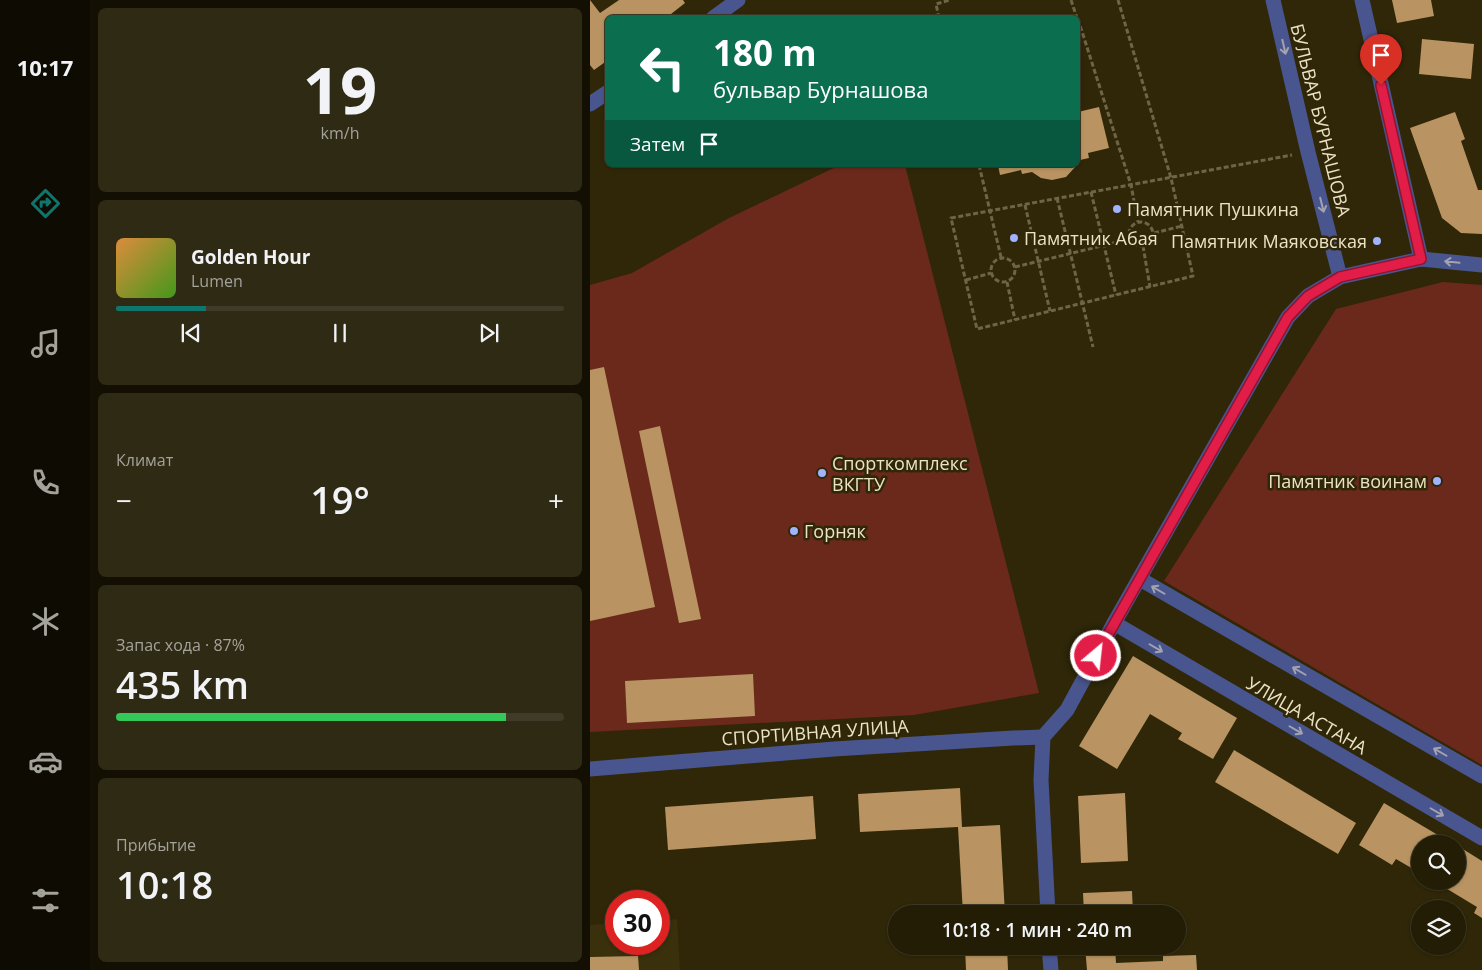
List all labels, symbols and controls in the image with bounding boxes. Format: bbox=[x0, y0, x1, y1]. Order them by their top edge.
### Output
street label: БУЛЬВАР БУРНАШОВА bbox=[1285, 21, 1357, 220]
text: 180 m bbox=[713, 29, 817, 76]
pin bbox=[1360, 34, 1402, 85]
icon: left bbox=[630, 35, 695, 100]
one-way arrow bbox=[1280, 39, 1289, 55]
icon: arrive bbox=[1367, 41, 1395, 69]
text: 19 bbox=[303, 45, 377, 133]
text: 10:17 bbox=[17, 52, 73, 82]
text: бульвар Бурнашова bbox=[713, 74, 928, 104]
text: km/h bbox=[321, 122, 359, 144]
icon: arrive bbox=[695, 130, 723, 158]
text: Затем bbox=[630, 131, 685, 157]
icon: directions bbox=[28, 186, 63, 221]
place label: Памятник Пушкина bbox=[1127, 197, 1299, 221]
one-way arrow bbox=[1317, 197, 1327, 213]
marker: Памятник Пушкина bbox=[1111, 203, 1123, 215]
place label: Памятник Абая bbox=[1024, 226, 1158, 250]
place label: Памятник Маяковская bbox=[1171, 229, 1367, 253]
marker: Памятник Абая bbox=[1008, 232, 1020, 244]
marker: Памятник Маяковская bbox=[1371, 235, 1383, 247]
text: Golden Hour bbox=[191, 244, 310, 270]
one-way arrow bbox=[1444, 257, 1460, 267]
text: Lumen bbox=[191, 270, 243, 292]
icon: previous bbox=[177, 319, 205, 347]
icon: pause bbox=[326, 319, 354, 347]
icon: next bbox=[475, 319, 503, 347]
icon: music bbox=[28, 326, 63, 361]
text: Климат bbox=[116, 449, 173, 471]
place label: Спорткомплекс ВКГТУ bbox=[832, 451, 968, 496]
icon: phone bbox=[28, 465, 63, 500]
marker: Спорткомплекс ВКГТУ bbox=[816, 467, 828, 479]
place label: Памятник воинам bbox=[1268, 469, 1427, 493]
text: 19° bbox=[310, 473, 370, 525]
marker: Памятник воинам bbox=[1431, 475, 1443, 487]
text: − bbox=[116, 481, 132, 519]
text: + bbox=[548, 481, 564, 519]
place label: Горняк bbox=[804, 519, 867, 543]
marker: Горняк bbox=[788, 525, 800, 537]
one-way arrow bbox=[1151, 585, 1166, 594]
icon: climate bbox=[28, 604, 63, 639]
position arrow bbox=[1069, 629, 1121, 681]
text: Запас хода · 87% bbox=[116, 634, 245, 656]
one-way arrow bbox=[1149, 643, 1164, 653]
text: 435 km bbox=[116, 658, 249, 710]
one-way arrow bbox=[1291, 666, 1306, 676]
street label: УЛИЦА АСТАНА bbox=[1242, 671, 1372, 760]
street label: СПОРТИВНАЯ УЛИЦА bbox=[721, 713, 910, 751]
one-way arrow bbox=[1289, 725, 1304, 735]
icon: car bbox=[28, 744, 63, 779]
one-way arrow bbox=[1432, 747, 1447, 757]
one-way arrow bbox=[1429, 807, 1443, 817]
text: Прибытие bbox=[116, 834, 196, 856]
map controls bbox=[1411, 835, 1466, 955]
button: search bbox=[1411, 835, 1466, 890]
text: 10:18 bbox=[116, 858, 213, 910]
icon: filters bbox=[28, 883, 63, 918]
speed limit sign: 30 bbox=[605, 890, 670, 955]
button: layers bbox=[1411, 900, 1466, 955]
text: 10:18 · 1 мин · 240 m bbox=[942, 917, 1132, 943]

